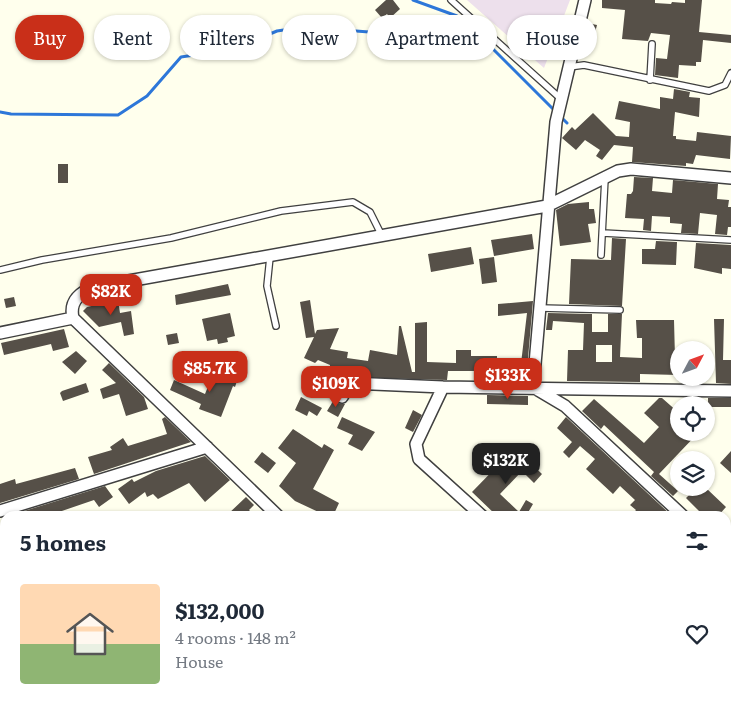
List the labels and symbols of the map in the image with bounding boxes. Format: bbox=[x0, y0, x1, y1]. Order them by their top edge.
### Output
pin: $82K bbox=[81, 274, 141, 316]
north arrow bbox=[670, 341, 715, 386]
pin: $85.7K bbox=[169, 350, 251, 393]
pin: $133K bbox=[473, 358, 543, 400]
pin: $109K bbox=[301, 366, 371, 408]
pin: $132K bbox=[471, 442, 541, 485]

